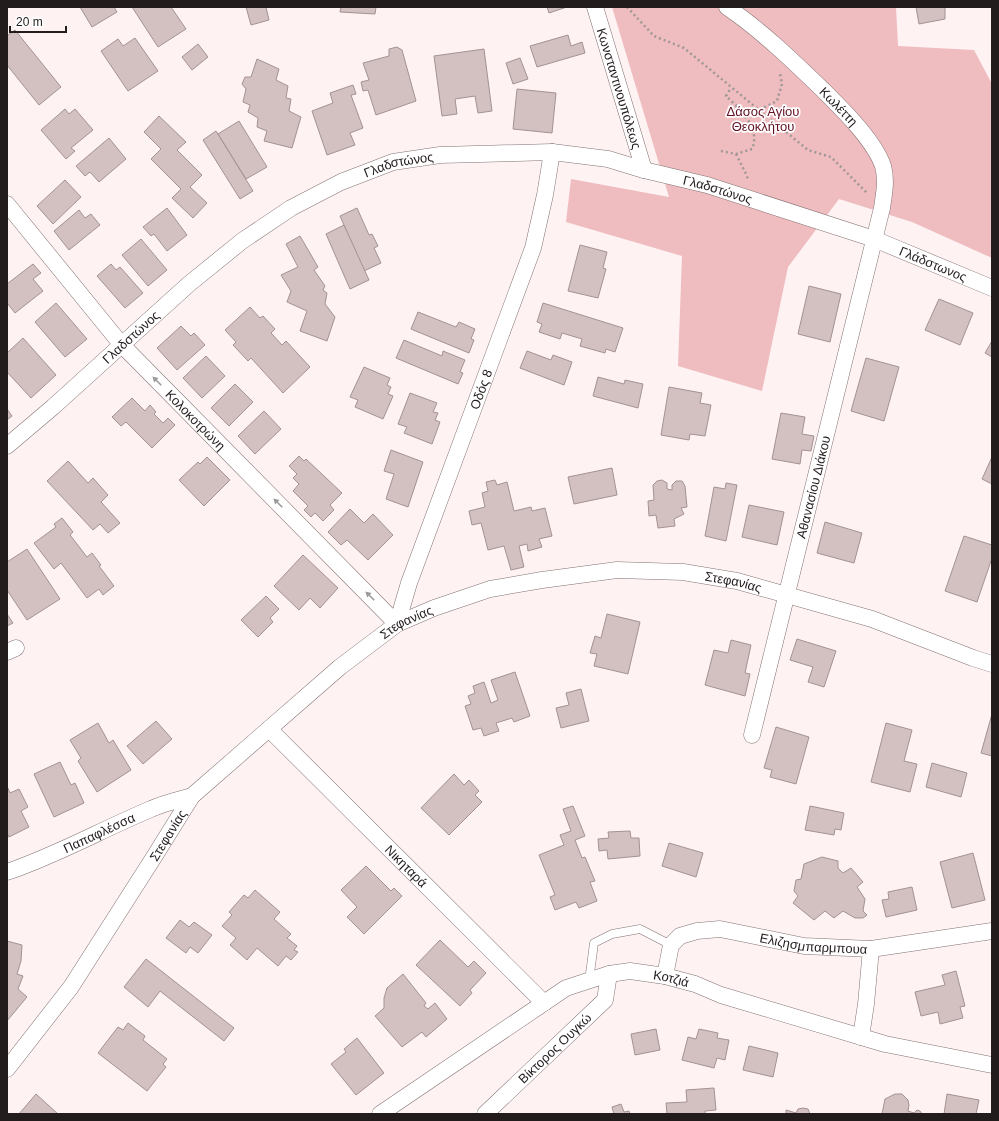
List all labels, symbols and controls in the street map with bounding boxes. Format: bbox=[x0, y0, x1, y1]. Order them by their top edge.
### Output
scale bar bbox=[10, 8, 66, 34]
text: 20 m bbox=[16, 15, 43, 29]
street label: Κωνσταντινουπόλεως bbox=[594, 26, 644, 151]
street label: Κωλέττη bbox=[816, 84, 861, 129]
park label: Δάσος Αγίου Θεοκλήτου bbox=[727, 104, 799, 134]
street label: Γλαδστώνος bbox=[362, 149, 434, 181]
street label: Γλαδστώνος bbox=[682, 173, 754, 207]
street label: Γλάδστωνος bbox=[897, 243, 969, 285]
street label: Γλαδστώνος bbox=[99, 308, 162, 367]
street label: Οδός 8 bbox=[467, 367, 495, 412]
one-way arrow bbox=[152, 376, 162, 386]
street label: Κολοκοτρώνη bbox=[162, 387, 228, 454]
street label: Αθανασίου Διάκου bbox=[793, 434, 834, 540]
one-way arrow bbox=[273, 498, 283, 508]
street label: Στεφανίας bbox=[704, 569, 763, 596]
one-way arrow bbox=[365, 591, 375, 601]
street label: Στεφανίας bbox=[377, 603, 435, 642]
street label: Στεφανίας bbox=[146, 807, 190, 864]
street label: Παπαφλέσσα bbox=[61, 810, 138, 856]
street label: Νικηταρά bbox=[382, 842, 431, 891]
street label: Ελιζησμπαρμπουα bbox=[758, 930, 868, 957]
street label: Κοτζιά bbox=[652, 967, 691, 990]
street label: Βίκτορος Ουγκώ bbox=[515, 1010, 595, 1086]

